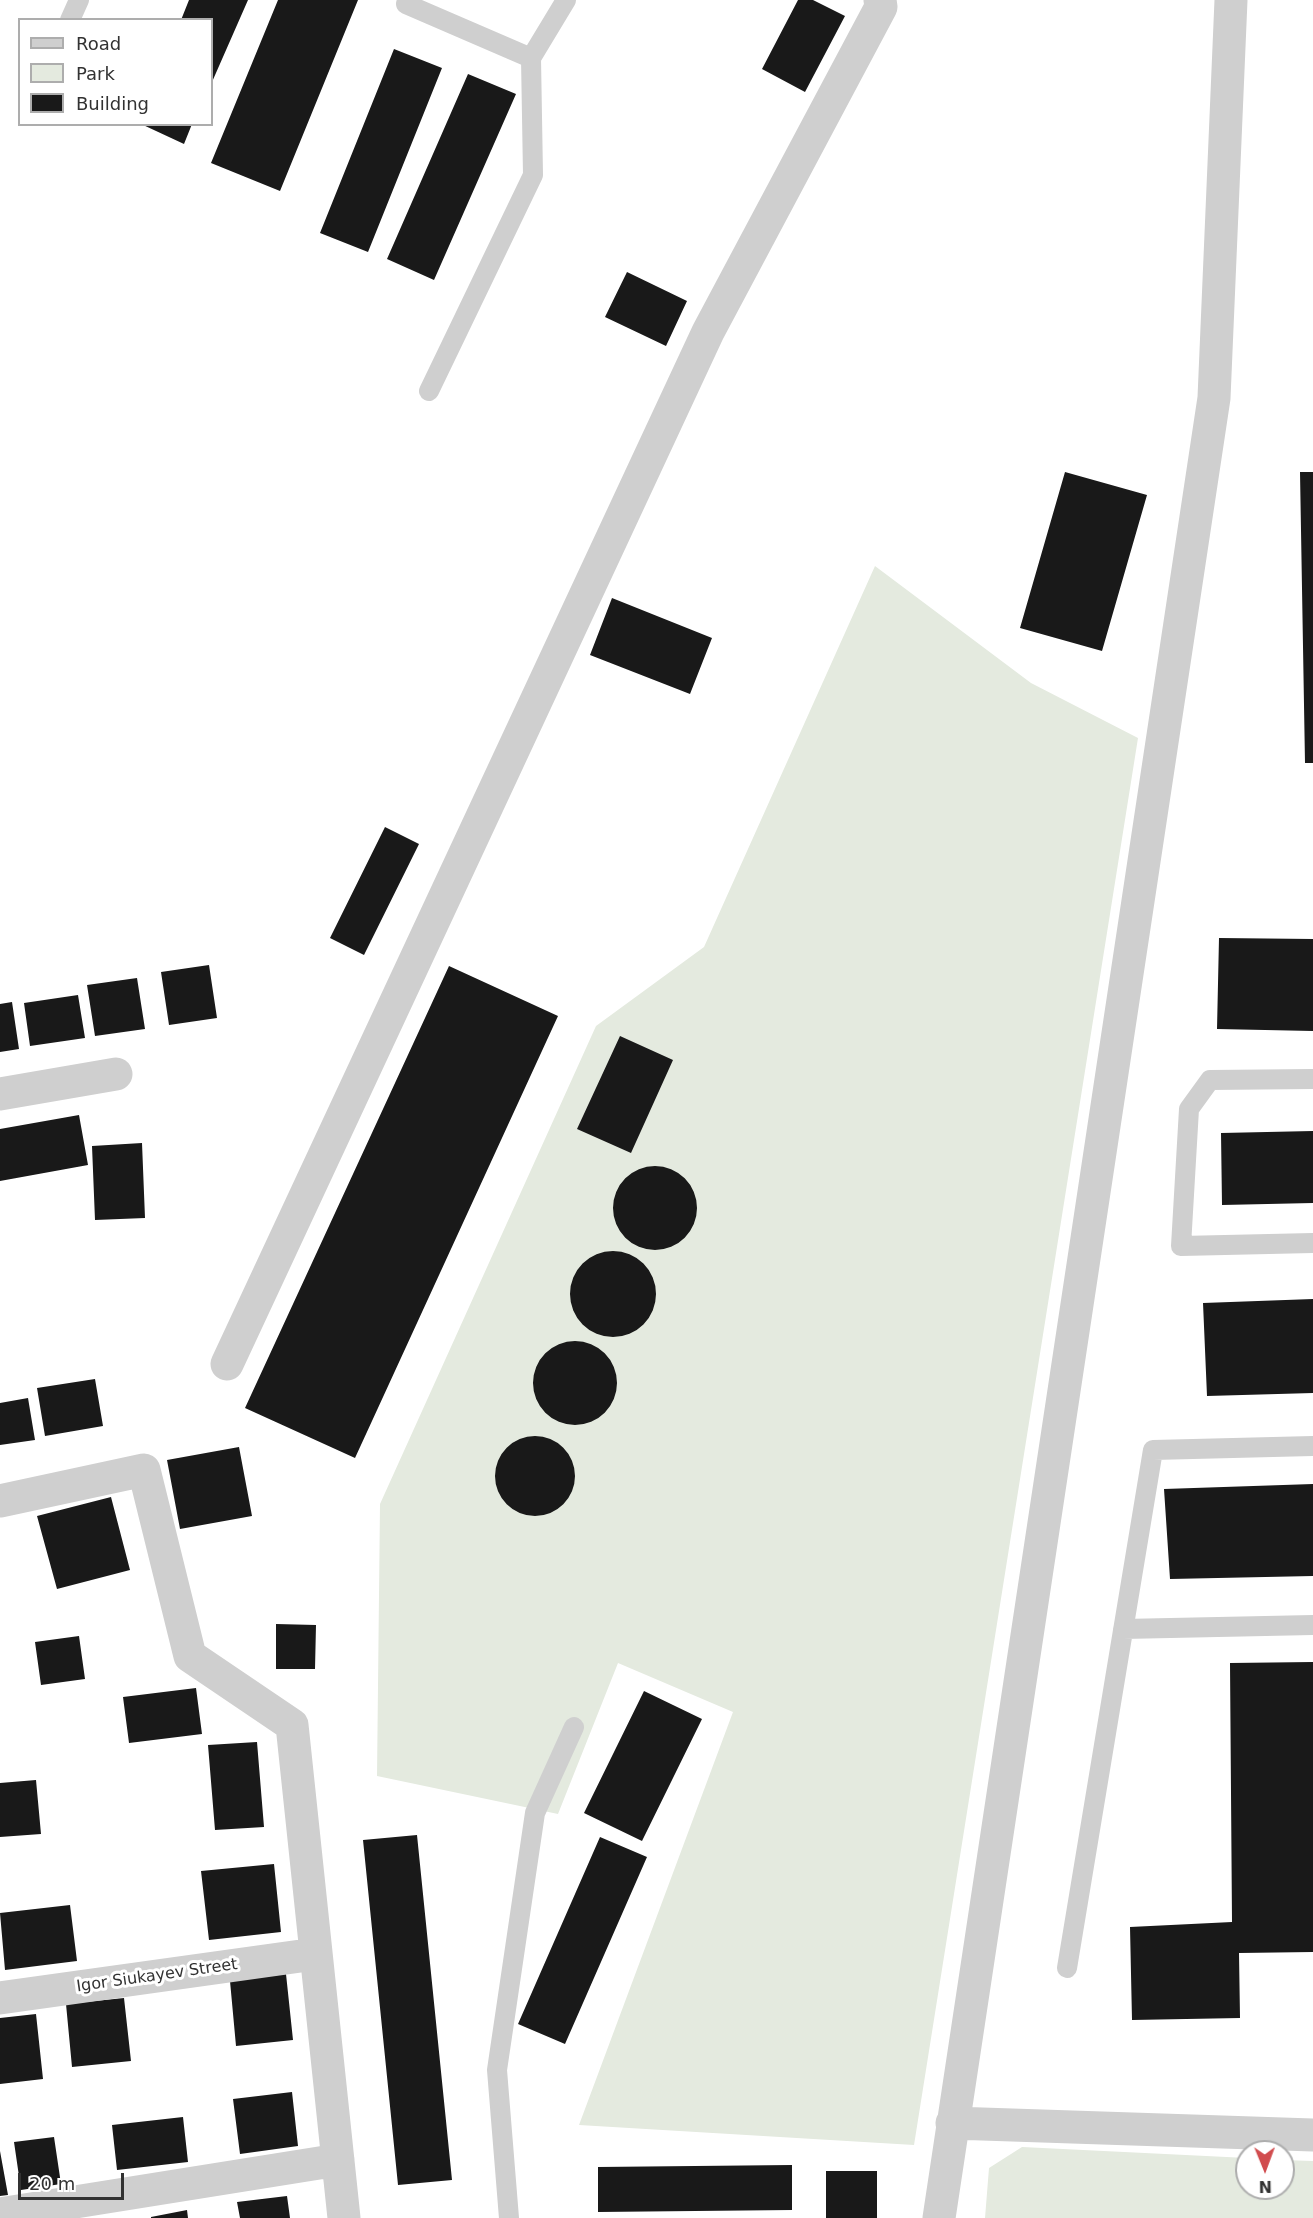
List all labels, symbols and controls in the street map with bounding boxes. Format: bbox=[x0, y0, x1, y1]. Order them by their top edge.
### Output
legend bbox=[18, 18, 213, 126]
text: Road bbox=[76, 33, 121, 54]
text: Park bbox=[76, 63, 115, 84]
text: Building bbox=[76, 93, 149, 114]
street label: Igor Siukayev Street bbox=[75, 1955, 239, 1997]
north arrow bbox=[1235, 2140, 1295, 2200]
scale bar bbox=[21, 2161, 128, 2199]
text: 20 m bbox=[29, 2173, 75, 2194]
text: N bbox=[1258, 2177, 1272, 2196]

